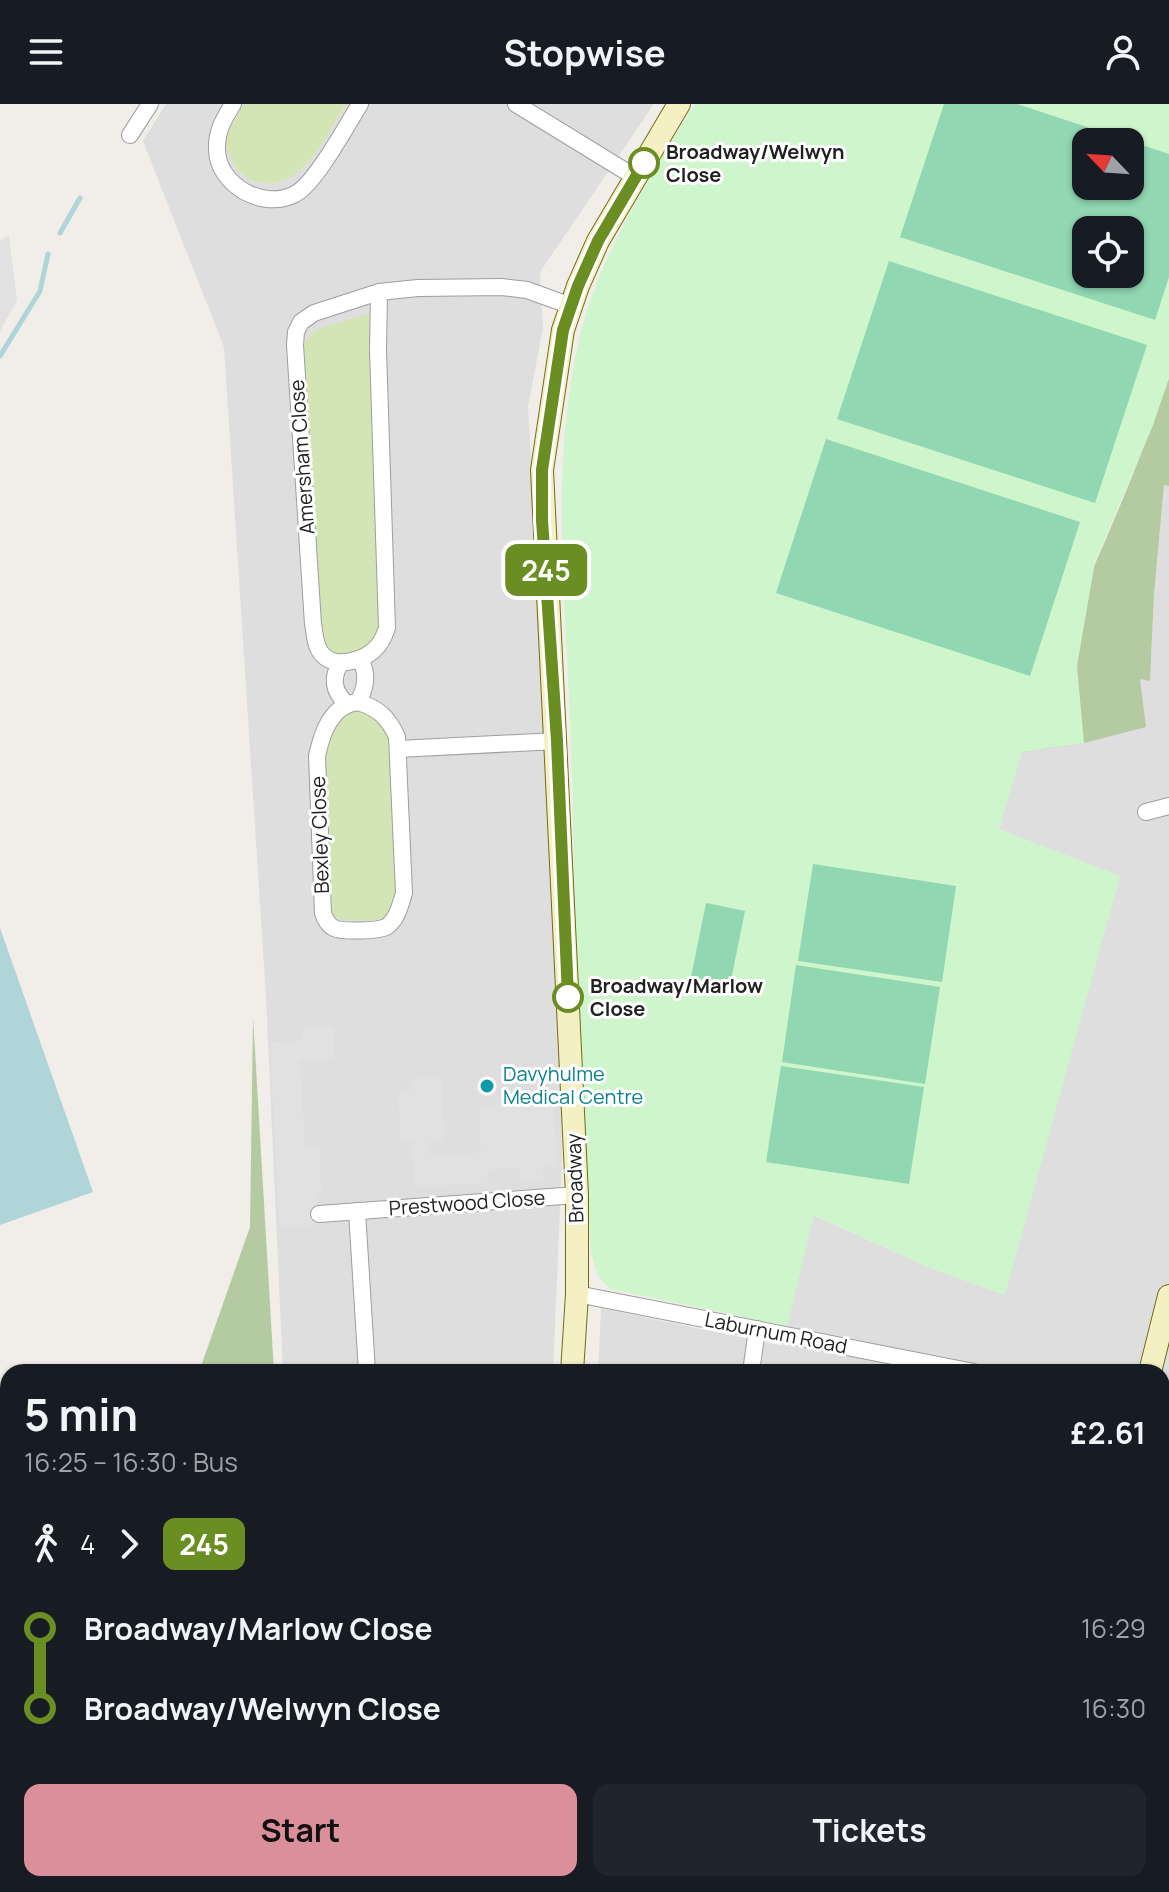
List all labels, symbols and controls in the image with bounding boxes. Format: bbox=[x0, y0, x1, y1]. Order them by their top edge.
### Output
text: Stopwise bbox=[503, 28, 666, 77]
icon: menu bbox=[24, 30, 68, 74]
icon: person bbox=[1101, 30, 1145, 74]
north arrow bbox=[1072, 128, 1144, 200]
map controls bbox=[1072, 128, 1144, 288]
place label: Broadway/Welwyn Close bbox=[666, 138, 844, 188]
marker: Broadway/Welwyn Close bbox=[629, 148, 659, 178]
button: locate bbox=[1072, 216, 1144, 288]
street label: Amersham Close bbox=[283, 379, 320, 535]
line badge: 245 bbox=[500, 544, 592, 596]
text: 245 bbox=[521, 551, 571, 589]
street label: Bexley Close bbox=[304, 776, 335, 894]
place label: Broadway/Marlow Close bbox=[590, 972, 763, 1022]
marker: Broadway/Marlow Close bbox=[553, 982, 583, 1012]
place label: Davyhulme Medical Centre bbox=[503, 1060, 643, 1110]
marker: Davyhulme Medical Centre bbox=[478, 1077, 496, 1095]
street label: Broadway bbox=[559, 1132, 590, 1223]
street label: Prestwood Close bbox=[388, 1184, 546, 1221]
street label: Laburnum Road bbox=[703, 1305, 850, 1360]
text: 5 min bbox=[24, 1384, 138, 1444]
text: £2.61 bbox=[1071, 1412, 1146, 1453]
text: 16:25 – 16:30 · Bus bbox=[24, 1444, 238, 1480]
icon: walk bbox=[24, 1522, 68, 1566]
icon: forward bbox=[107, 1522, 151, 1566]
text: 245 bbox=[179, 1525, 229, 1563]
text: 4 bbox=[80, 1526, 95, 1562]
text: Broadway/Marlow Close bbox=[84, 1608, 433, 1649]
text: 16:29 bbox=[1081, 1610, 1146, 1646]
text: Broadway/Welwyn Close bbox=[84, 1688, 441, 1729]
text: 16:30 bbox=[1082, 1690, 1146, 1726]
button: Start bbox=[24, 1784, 577, 1876]
button: Tickets bbox=[593, 1784, 1146, 1876]

